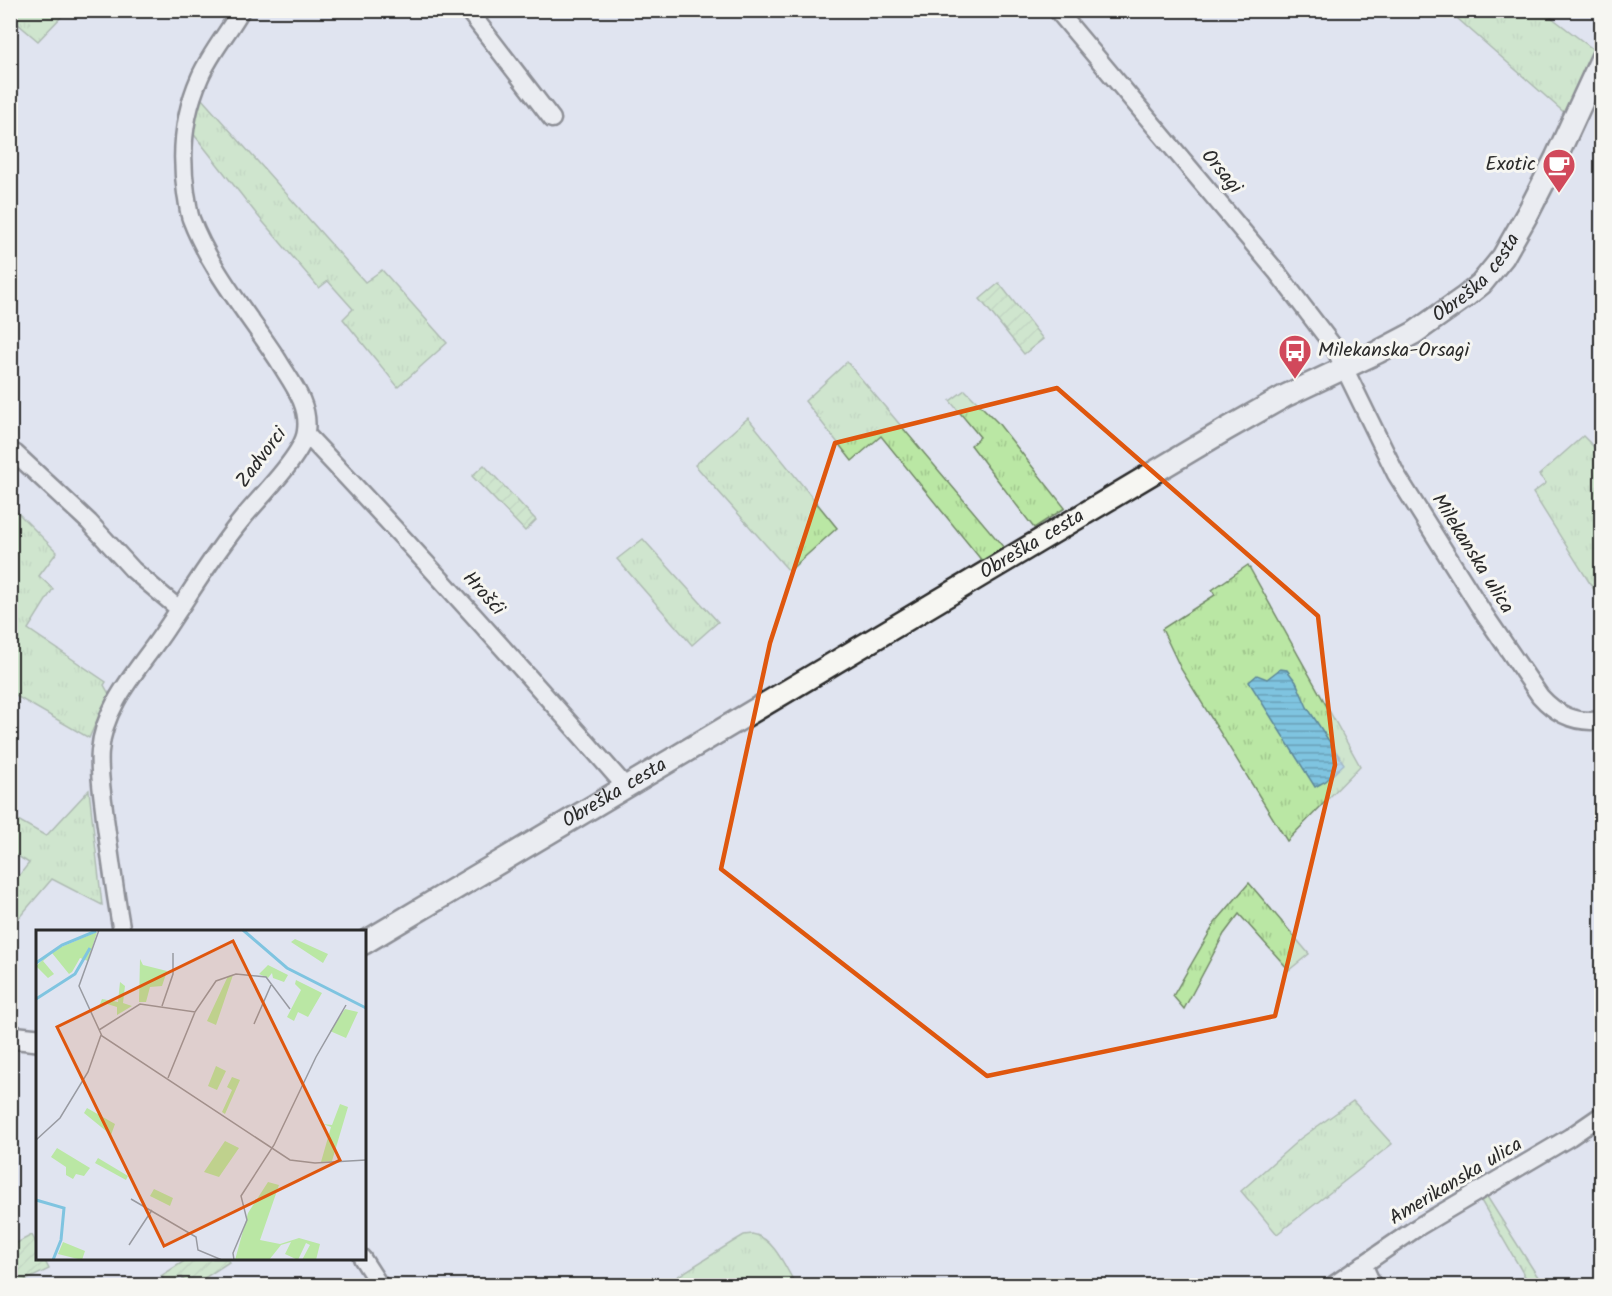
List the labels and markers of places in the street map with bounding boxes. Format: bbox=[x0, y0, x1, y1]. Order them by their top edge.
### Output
cafe icon: Exotic bbox=[1541, 147, 1577, 194]
place label: Exotic bbox=[1485, 149, 1536, 181]
bus stop icon: Milekanska-Orsagi bbox=[1277, 333, 1313, 380]
place label: Milekanska-Orsagi bbox=[1318, 335, 1471, 367]

